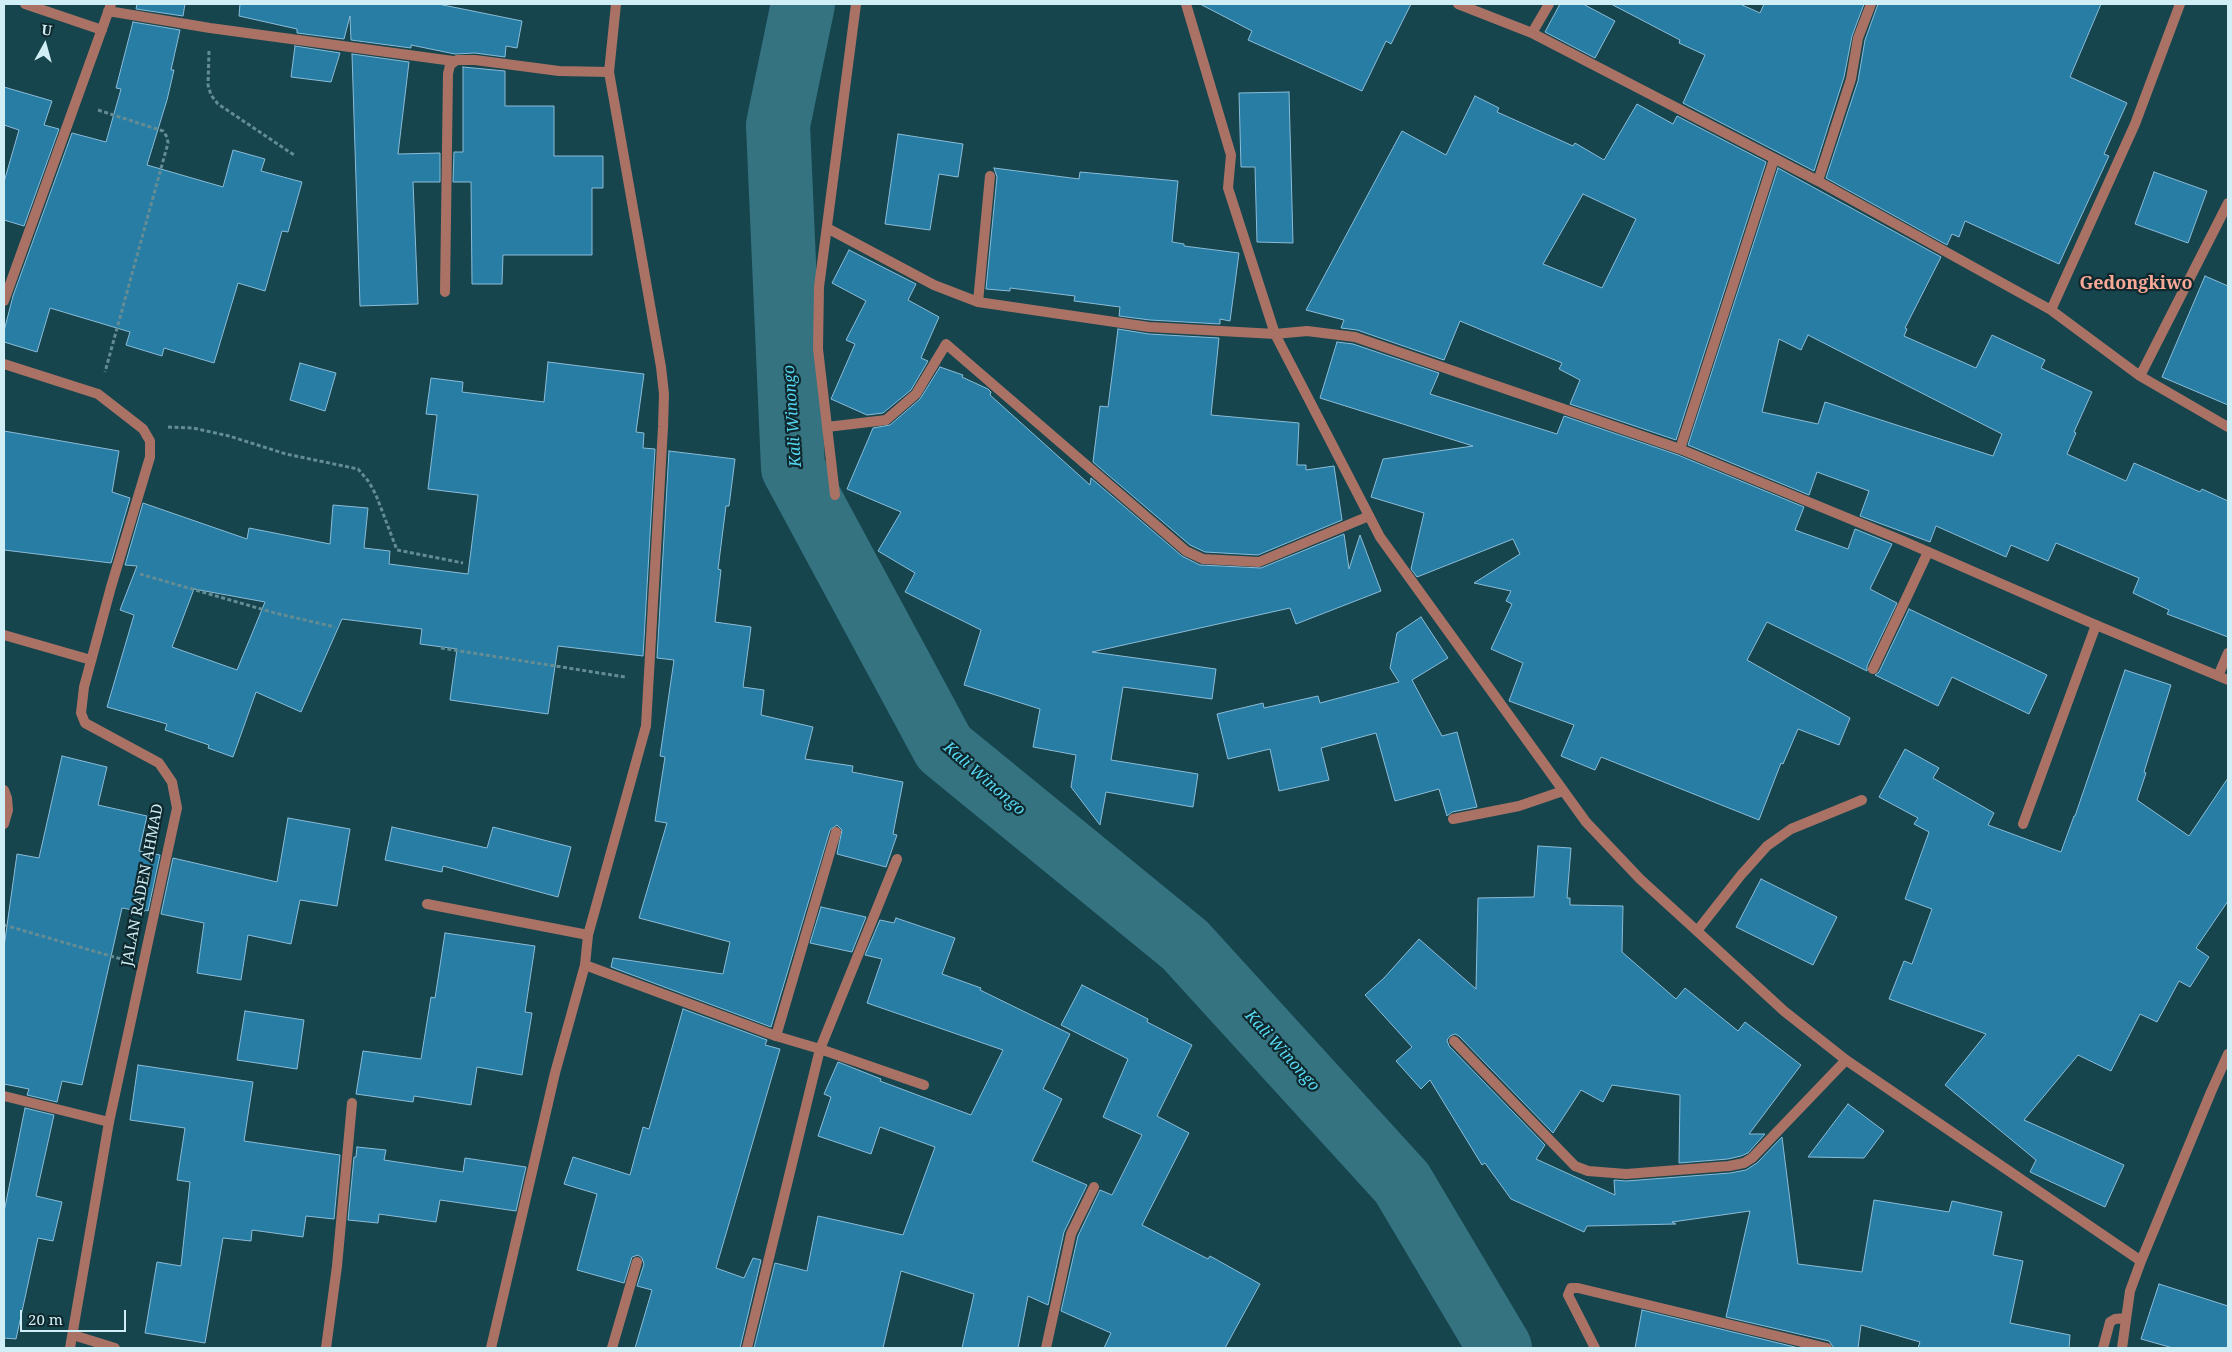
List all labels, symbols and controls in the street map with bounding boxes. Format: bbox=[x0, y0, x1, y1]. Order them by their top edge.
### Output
north arrow bbox=[20, 20, 70, 70]
text: U bbox=[41, 20, 53, 40]
district label: Gedongkiwo bbox=[2079, 273, 2193, 295]
water label: Kali Winongo bbox=[780, 364, 806, 468]
water label: Kali Winongo bbox=[939, 738, 1029, 820]
street label: JALAN RADEN AHMAD bbox=[118, 802, 168, 968]
water label: Kali Winongo bbox=[1241, 1007, 1323, 1095]
scale bar bbox=[22, 1300, 129, 1332]
text: 20 m bbox=[28, 1309, 63, 1329]

